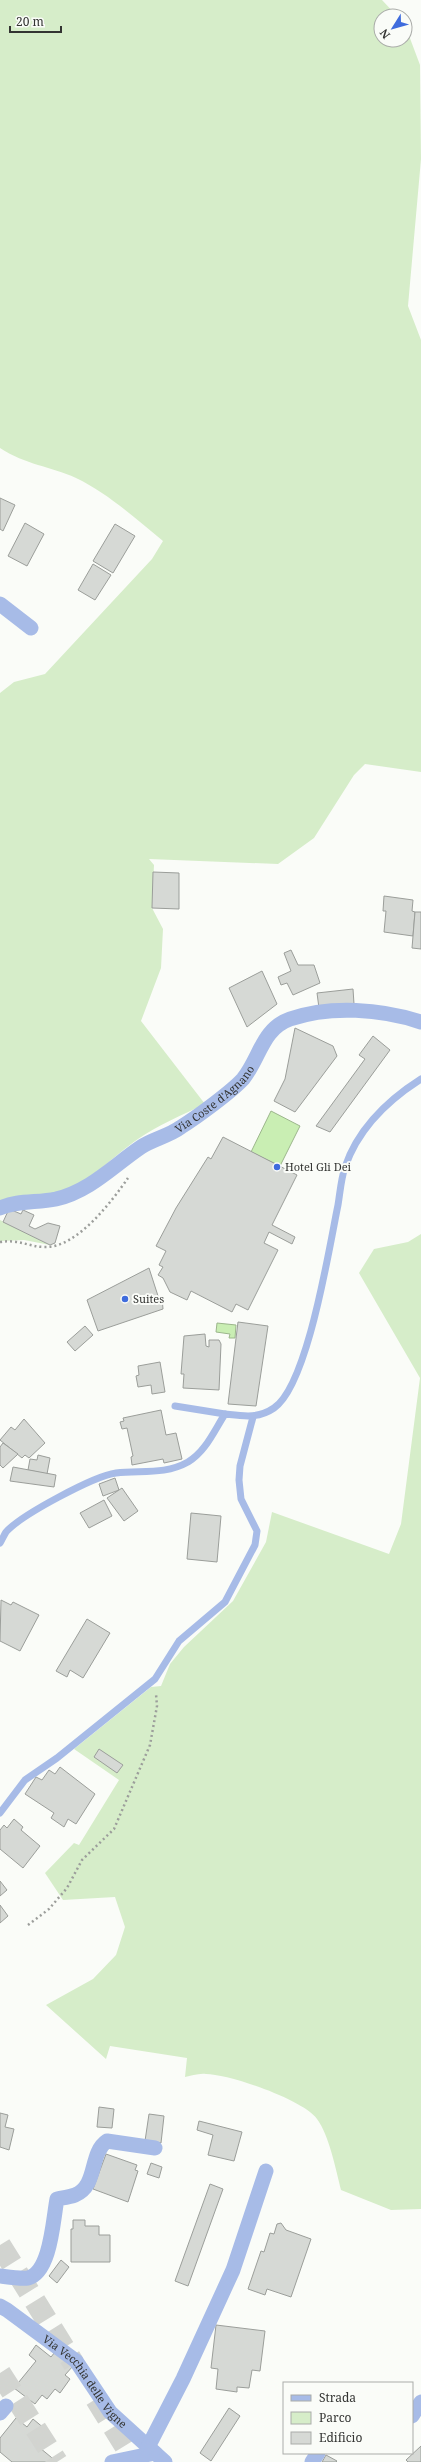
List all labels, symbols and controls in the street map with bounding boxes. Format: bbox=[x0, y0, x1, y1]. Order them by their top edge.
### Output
scale bar bbox=[10, 8, 61, 34]
north arrow bbox=[373, 8, 413, 48]
text: 20 m bbox=[16, 13, 44, 30]
text: N bbox=[376, 26, 393, 42]
street label: Via Coste d'Agnano bbox=[172, 1062, 257, 1136]
place label: Hotel Gli Dei bbox=[285, 1159, 352, 1174]
marker: Hotel Gli Dei bbox=[272, 1162, 282, 1172]
place label: Suites bbox=[133, 1291, 164, 1306]
marker: Suites bbox=[120, 1294, 130, 1304]
street label: Via Vecchia delle Vigne bbox=[40, 2331, 131, 2431]
legend bbox=[283, 2382, 413, 2454]
text: Strada bbox=[319, 2389, 356, 2406]
text: Parco bbox=[319, 2409, 352, 2426]
text: Edificio bbox=[319, 2429, 362, 2446]

